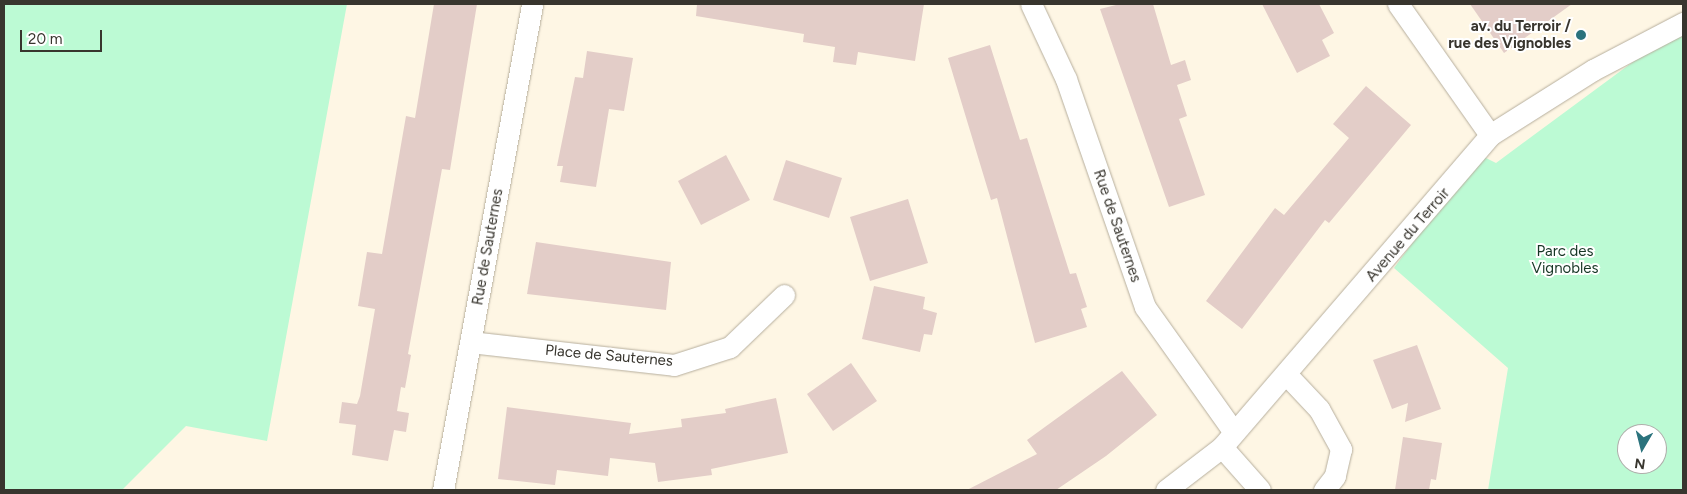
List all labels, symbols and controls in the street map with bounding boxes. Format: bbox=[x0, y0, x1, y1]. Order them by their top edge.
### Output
place label: av. du Terroir / rue des Vignobles bbox=[1448, 17, 1571, 52]
scale bar bbox=[22, 20, 105, 52]
marker: av. du Terroir / rue des Vignobles bbox=[1575, 29, 1587, 41]
text: 20 m bbox=[28, 30, 62, 48]
street label: Rue de Sauternes bbox=[1089, 167, 1145, 285]
street label: Avenue du Terroir bbox=[1362, 184, 1454, 286]
street label: Rue de Sauternes bbox=[469, 187, 507, 307]
park label: Parc des Vignobles bbox=[1531, 242, 1599, 277]
street label: Place de Sauternes bbox=[544, 341, 674, 371]
north arrow bbox=[1617, 424, 1667, 474]
text: N bbox=[1633, 454, 1647, 473]

